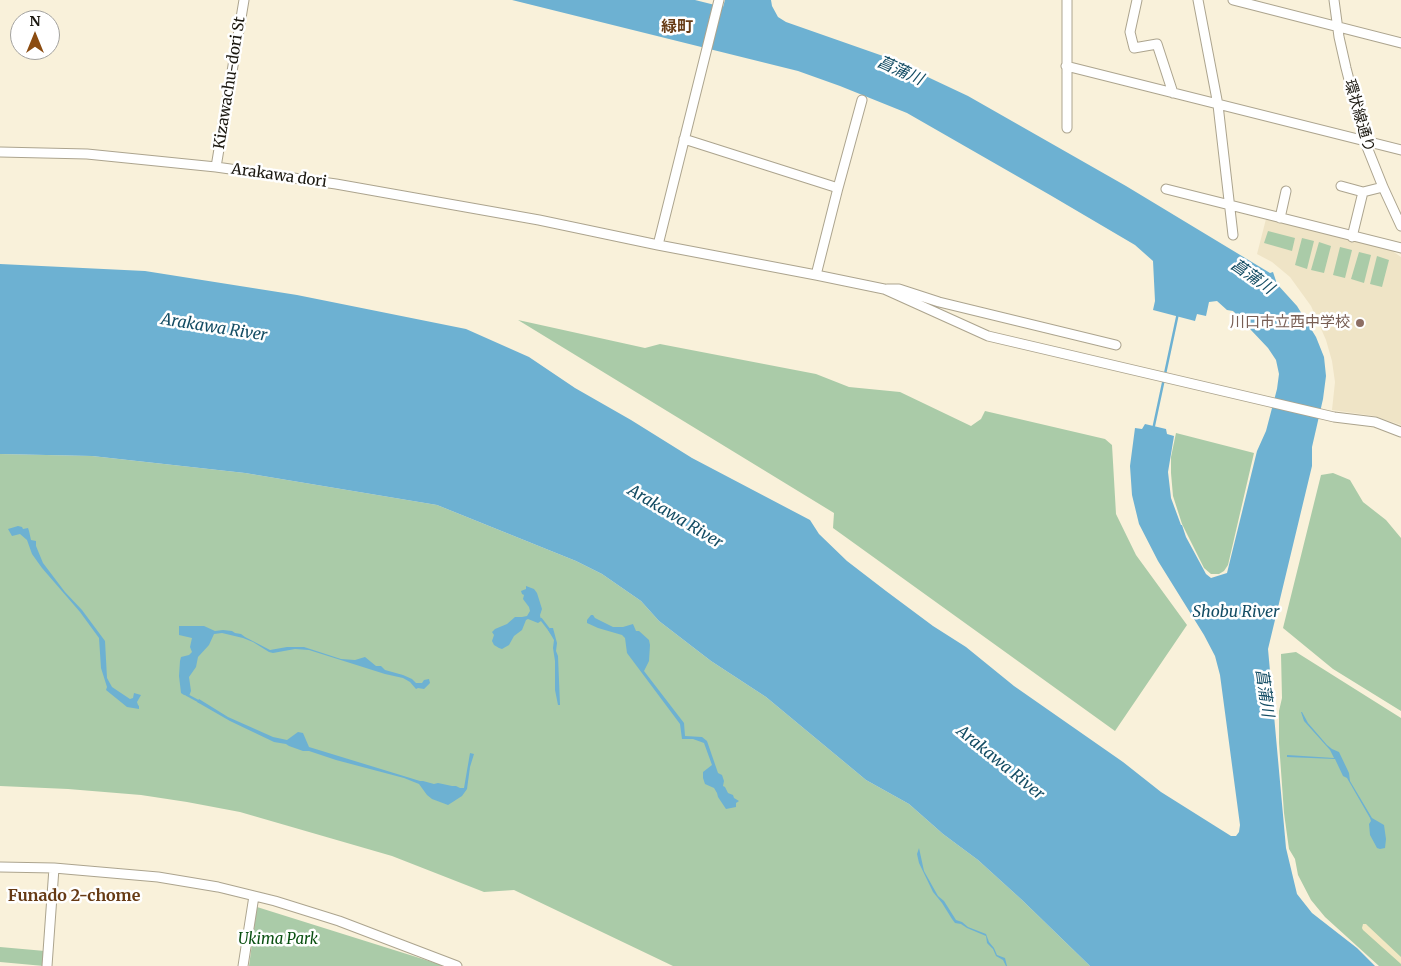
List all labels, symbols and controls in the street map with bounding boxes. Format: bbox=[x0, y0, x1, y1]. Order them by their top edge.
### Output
north arrow bbox=[10, 10, 60, 60]
text: N bbox=[29, 12, 41, 30]
street label: Kizawachu-dori St bbox=[211, 15, 249, 151]
district label: 緑町 bbox=[661, 17, 693, 37]
water label: 菖蒲川 bbox=[874, 52, 926, 90]
street label: 環状線通り bbox=[1340, 77, 1378, 155]
street label: Arakawa dori bbox=[230, 160, 328, 192]
water label: 菖蒲川 bbox=[1227, 255, 1277, 299]
water label: Arakawa River bbox=[160, 310, 268, 346]
place label: 川口市立西中学校 bbox=[1230, 314, 1350, 332]
marker: 川口市立西中学校 bbox=[1354, 317, 1366, 329]
water label: Arakawa River bbox=[624, 481, 726, 553]
water label: Shobu River bbox=[1193, 602, 1279, 622]
water label: 菖蒲川 bbox=[1251, 668, 1277, 718]
water label: Arakawa River bbox=[952, 722, 1048, 804]
district label: Funado 2-chome bbox=[8, 886, 140, 906]
park label: Ukima Park bbox=[238, 931, 318, 949]

